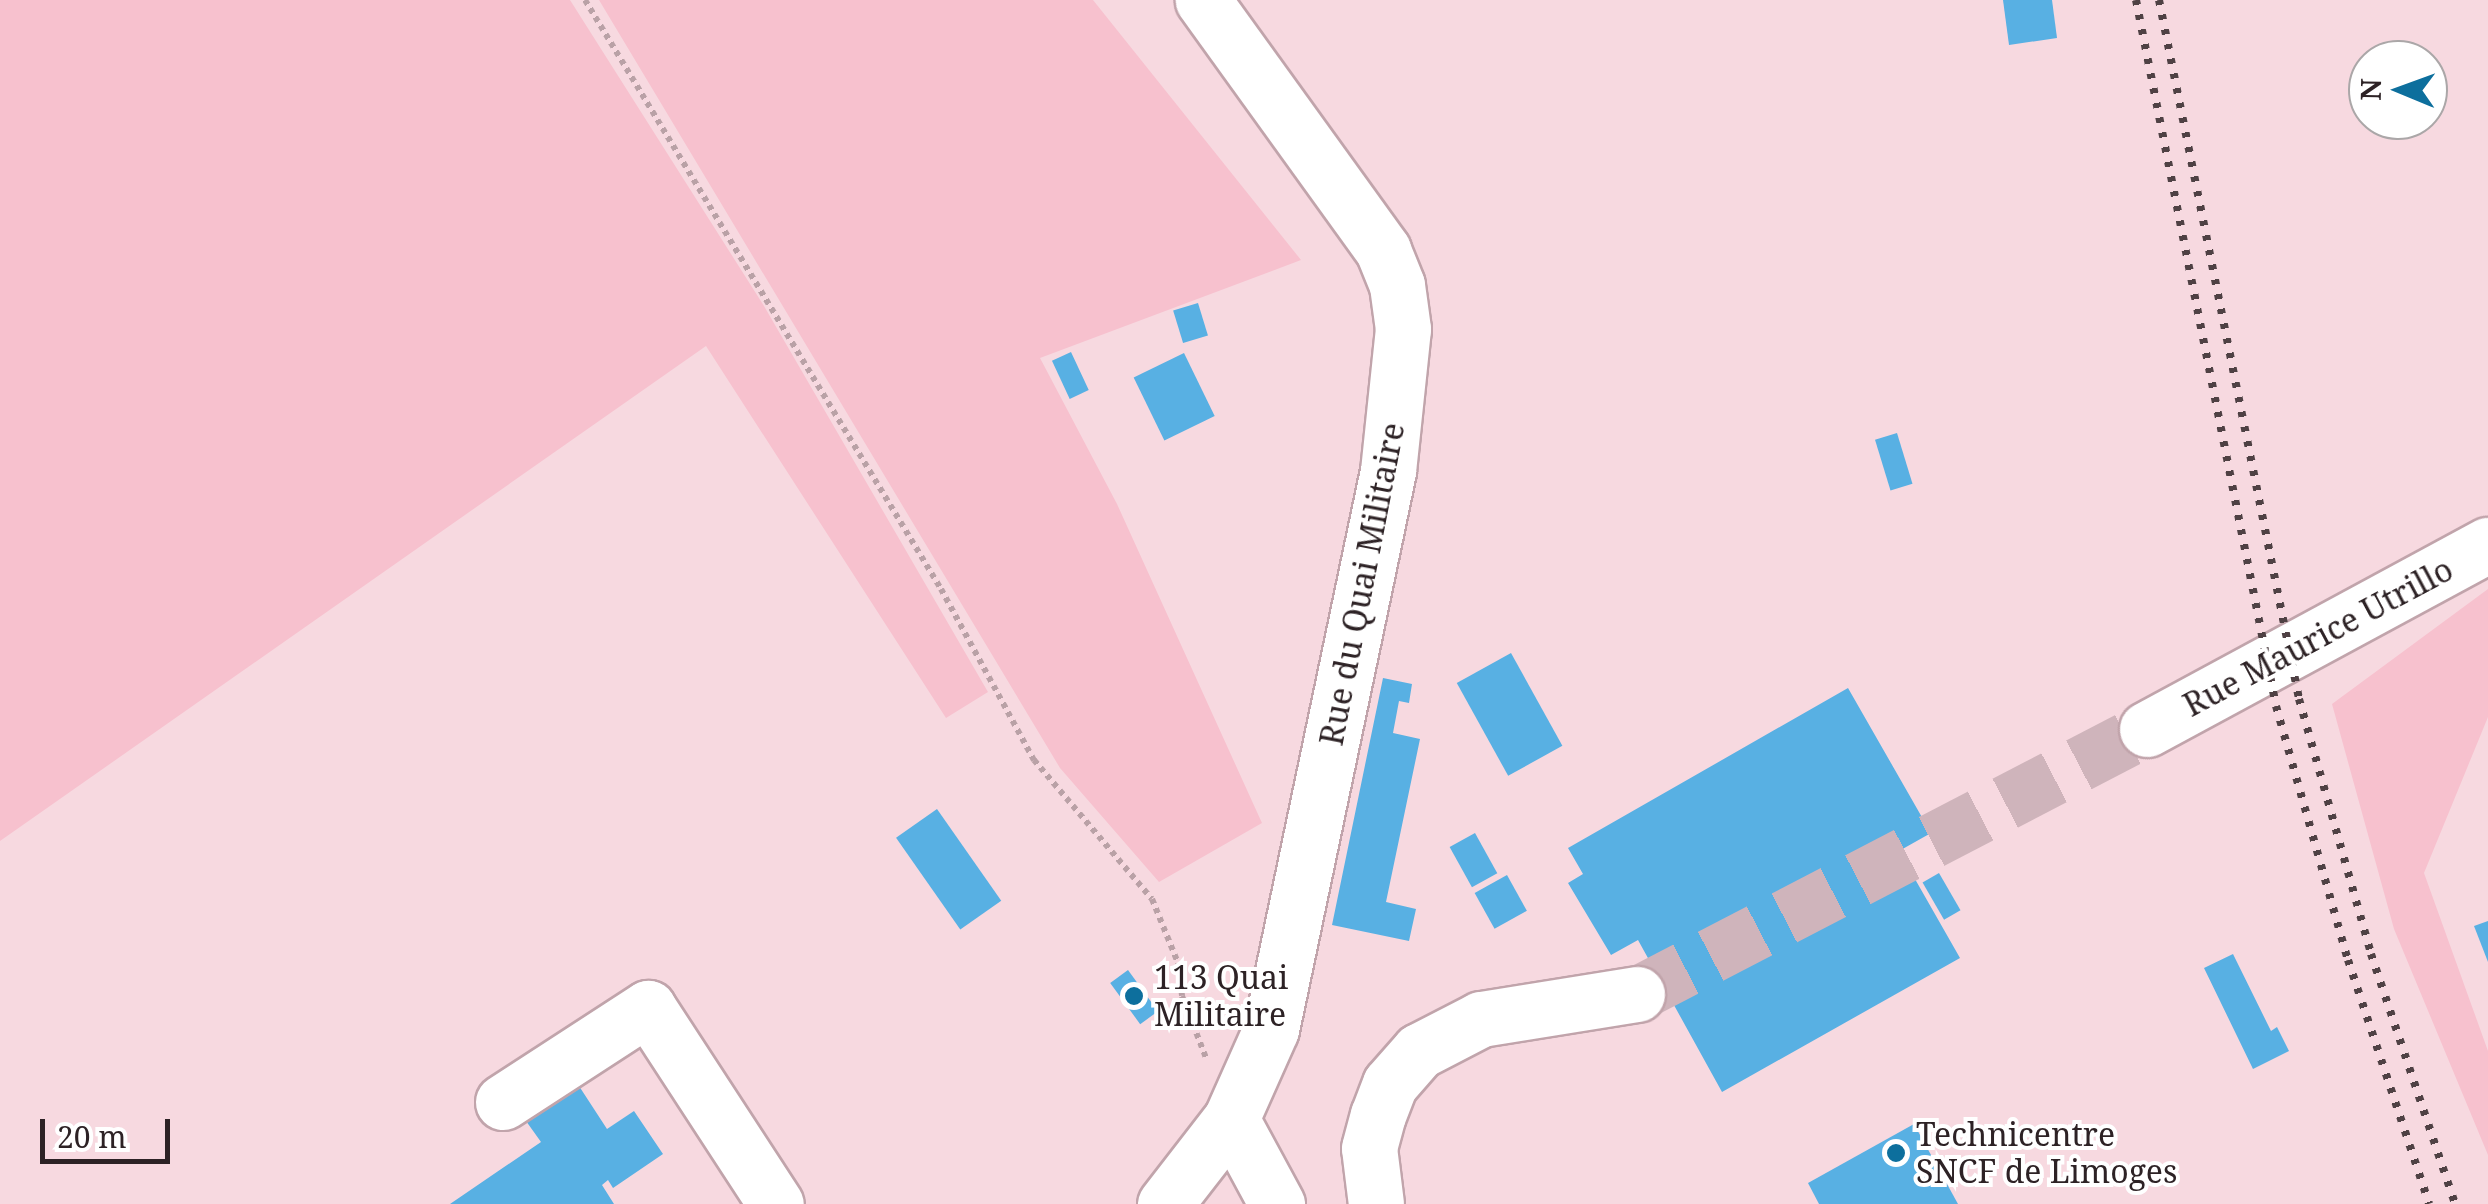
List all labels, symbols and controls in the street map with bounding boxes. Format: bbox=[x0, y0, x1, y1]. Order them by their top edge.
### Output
north arrow bbox=[2348, 40, 2448, 140]
text: N bbox=[2351, 78, 2389, 101]
street label: Rue du Quai Militaire bbox=[1312, 419, 1412, 749]
street label: Rue Maurice Utrillo bbox=[2177, 550, 2459, 724]
place label: 113 Quai Militaire bbox=[1154, 959, 1288, 1034]
marker: 113 Quai Militaire bbox=[1123, 985, 1145, 1007]
scale bar bbox=[45, 1099, 175, 1161]
text: 20 m bbox=[57, 1116, 127, 1157]
place label: Technicentre SNCF de Limoges bbox=[1916, 1116, 2177, 1191]
marker: Technicentre SNCF de Limoges bbox=[1885, 1142, 1907, 1164]

